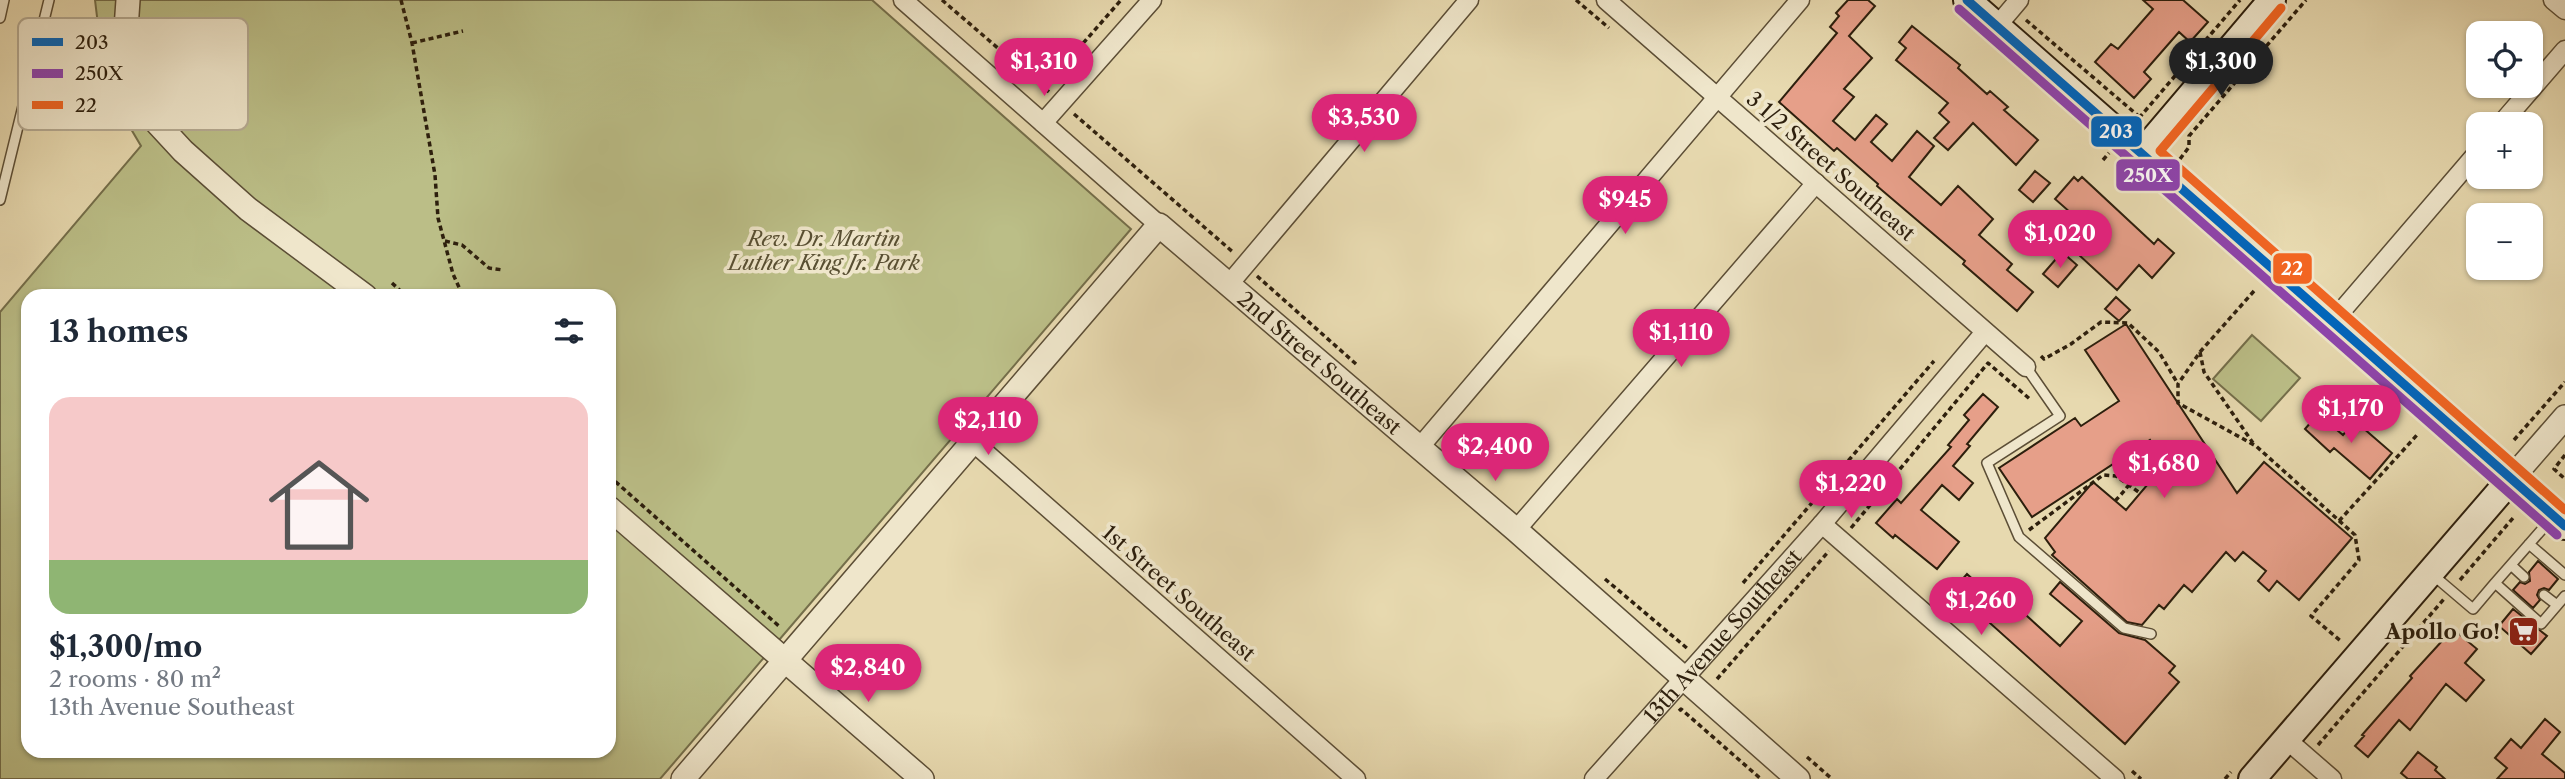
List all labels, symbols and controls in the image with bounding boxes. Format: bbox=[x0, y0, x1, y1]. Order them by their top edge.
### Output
legend bbox=[18, 18, 248, 130]
map controls bbox=[2466, 21, 2543, 280]
button: locate bbox=[2466, 21, 2543, 98]
text: 203 bbox=[75, 31, 108, 54]
pin: $1,310 bbox=[987, 38, 1101, 98]
pin: $1,300 bbox=[2164, 38, 2278, 98]
text: $1,310 bbox=[1010, 47, 1078, 75]
text: $1,300 bbox=[2185, 47, 2257, 75]
text: 250X bbox=[75, 62, 124, 85]
street label: 3 1/2 Street Southeast bbox=[1742, 86, 1921, 246]
text: 22 bbox=[75, 94, 97, 117]
pin: $3,530 bbox=[1307, 94, 1421, 154]
text: $3,530 bbox=[1328, 103, 1400, 131]
button: + bbox=[2466, 112, 2543, 189]
line badge: 203 bbox=[2090, 115, 2143, 148]
text: 203 bbox=[2099, 120, 2133, 143]
line badge: 250X bbox=[2115, 158, 2181, 192]
text: 250X bbox=[2123, 164, 2174, 187]
pin: $945 bbox=[1584, 176, 1666, 236]
text: $945 bbox=[1599, 185, 1651, 213]
button: − bbox=[2466, 203, 2543, 280]
pin: $1,020 bbox=[2003, 210, 2117, 270]
text: $1,020 bbox=[2024, 219, 2096, 247]
park label: Rev. Dr. Martin Luther King Jr. Park bbox=[726, 226, 920, 275]
line badge: 22 bbox=[2272, 252, 2313, 285]
text: 22 bbox=[2281, 257, 2303, 280]
street label: 2nd Street Southeast bbox=[1233, 286, 1407, 440]
pin: $1,110 bbox=[1624, 310, 1738, 369]
icon: filters bbox=[550, 312, 588, 350]
text: 13 homes bbox=[49, 313, 188, 350]
text: $1,110 bbox=[1649, 318, 1713, 346]
pin: $1,170 bbox=[2294, 386, 2408, 445]
text: $1,170 bbox=[2318, 394, 2384, 422]
pin: $2,110 bbox=[931, 398, 1045, 457]
text: $2,110 bbox=[954, 406, 1022, 434]
pin: $2,400 bbox=[1438, 424, 1552, 483]
text: $2,400 bbox=[1457, 432, 1533, 460]
pin: $1,680 bbox=[2107, 440, 2221, 500]
icon: home bbox=[256, 442, 382, 568]
text: $1,680 bbox=[2128, 449, 2200, 477]
pin: $1,220 bbox=[1794, 461, 1908, 520]
text: $1,220 bbox=[1815, 469, 1887, 497]
street label: 1st Street Southeast bbox=[1098, 520, 1261, 667]
street label: 13th Avenue Southeast bbox=[1638, 543, 1806, 728]
pin: $1,260 bbox=[1924, 578, 2038, 637]
text: $1,260 bbox=[1945, 586, 2017, 614]
supermarket icon: Apollo Go! bbox=[2506, 614, 2540, 648]
place label: Apollo Go! bbox=[2384, 619, 2500, 644]
text: $1,300/mo bbox=[49, 628, 202, 665]
pin: $2,840 bbox=[811, 644, 925, 704]
text: $2,840 bbox=[830, 653, 906, 681]
text: 2 rooms · 80 m² bbox=[49, 665, 221, 693]
text: 13th Avenue Southeast bbox=[49, 693, 295, 721]

